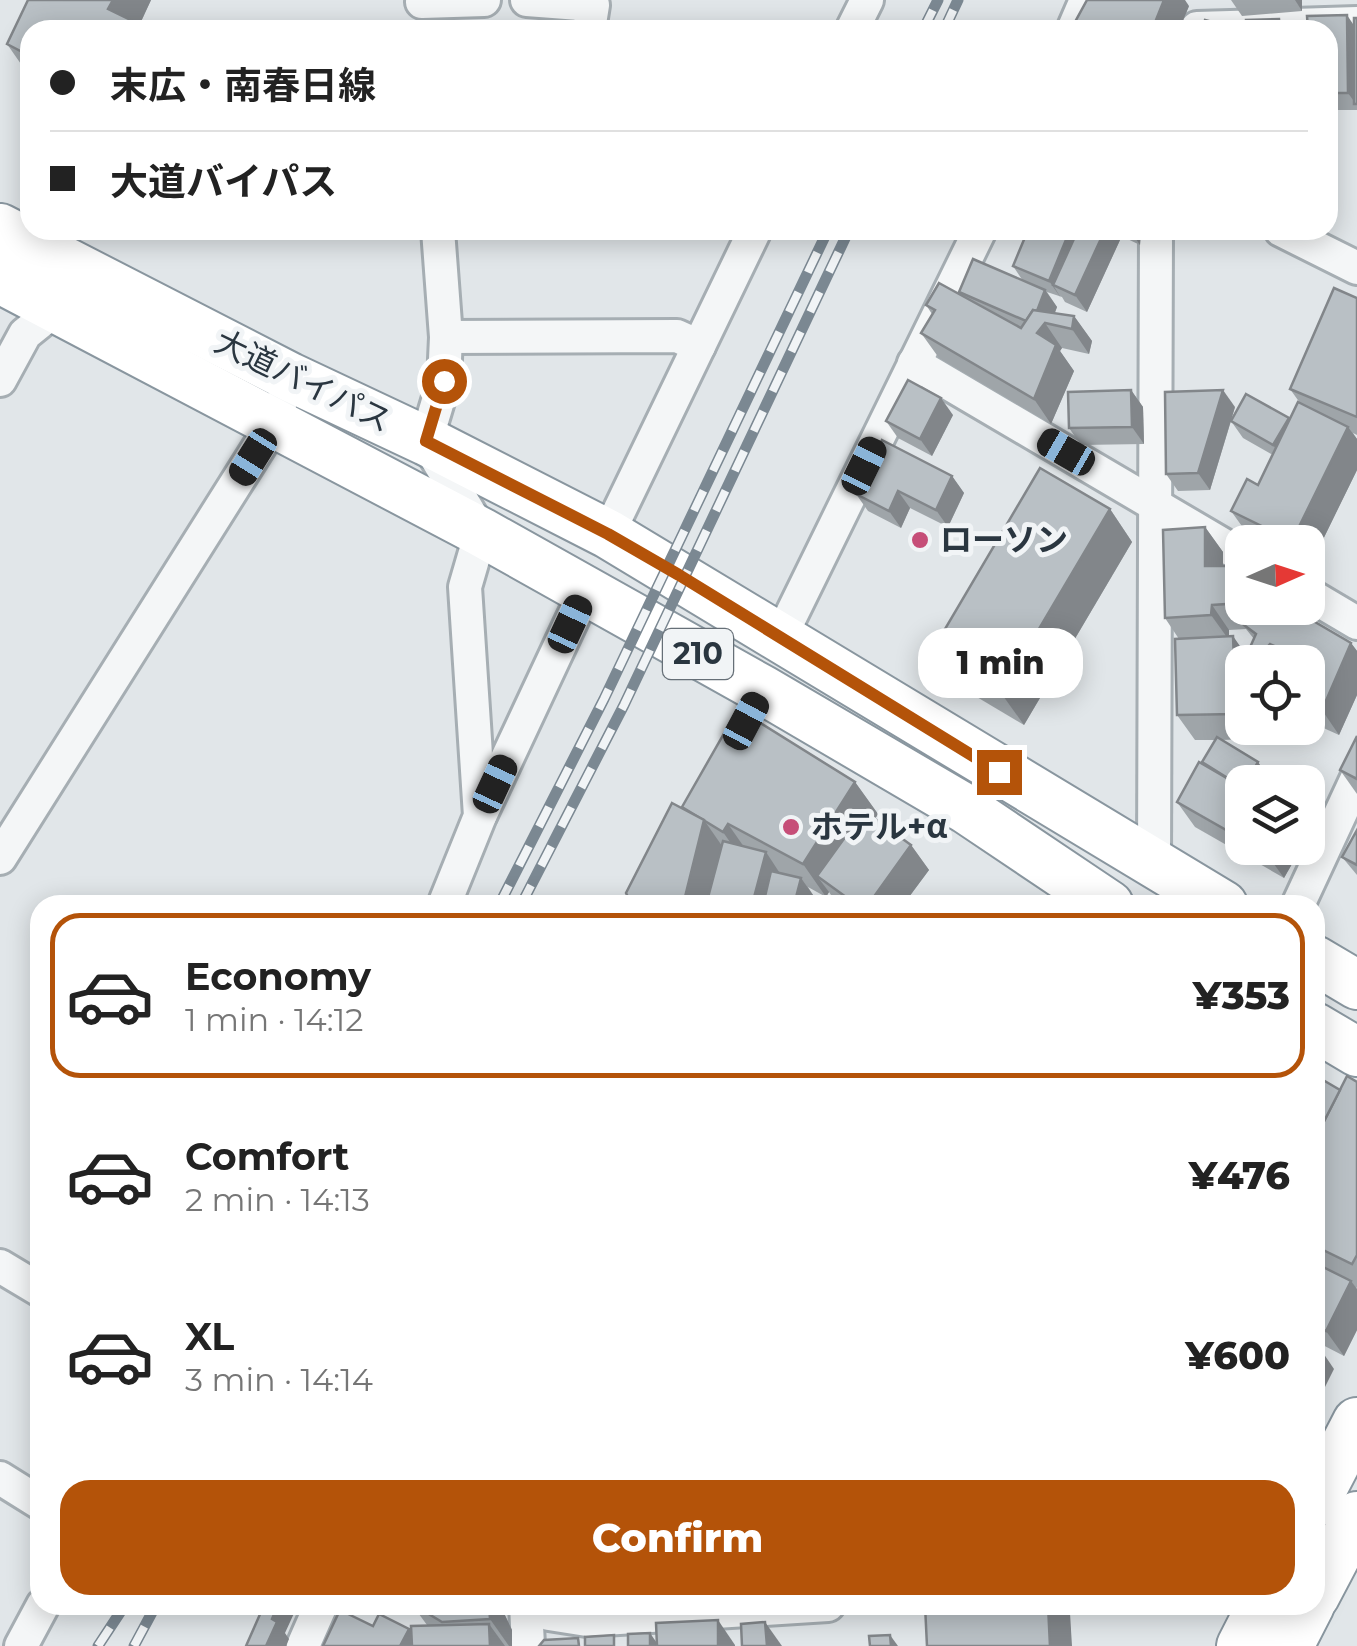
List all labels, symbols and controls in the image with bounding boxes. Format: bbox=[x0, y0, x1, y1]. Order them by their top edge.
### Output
text: 末広・南春日線 bbox=[110, 62, 376, 109]
text: 大道バイパス bbox=[110, 158, 337, 205]
street label: 大道バイパス bbox=[209, 321, 398, 440]
route start bbox=[422, 359, 467, 404]
car bbox=[224, 424, 282, 490]
car bbox=[1033, 424, 1099, 480]
car bbox=[837, 432, 891, 500]
place label: ローソン bbox=[940, 520, 1068, 559]
north arrow bbox=[1225, 525, 1325, 625]
map controls bbox=[1225, 525, 1325, 865]
marker: ローソン bbox=[909, 529, 931, 551]
car bbox=[544, 590, 596, 658]
callout: 1 min bbox=[916, 627, 1082, 697]
road number: 210 bbox=[663, 629, 733, 679]
text: 1 min bbox=[956, 643, 1045, 682]
button: locate bbox=[1225, 645, 1325, 745]
car bbox=[719, 687, 773, 755]
car bbox=[469, 750, 521, 818]
route end bbox=[977, 750, 1022, 795]
button: layers bbox=[1225, 765, 1325, 865]
place label: ホテル+α bbox=[811, 807, 947, 846]
marker: ホテル+α bbox=[780, 816, 802, 838]
icon: car bbox=[65, 951, 155, 1041]
text: Economy bbox=[185, 953, 371, 1000]
text: ¥353 bbox=[1193, 972, 1290, 1019]
text: 1 min · 14:12 bbox=[185, 1000, 363, 1039]
icon: car bbox=[65, 1131, 155, 1221]
text: Comfort bbox=[185, 1133, 349, 1180]
text: ¥476 bbox=[1189, 1152, 1290, 1199]
text: 2 min · 14:13 bbox=[185, 1180, 370, 1219]
icon: car bbox=[65, 1311, 155, 1401]
text: XL bbox=[185, 1313, 234, 1360]
text: ¥600 bbox=[1185, 1332, 1290, 1379]
text: 3 min · 14:14 bbox=[185, 1360, 373, 1399]
button: Confirm bbox=[60, 1480, 1295, 1595]

